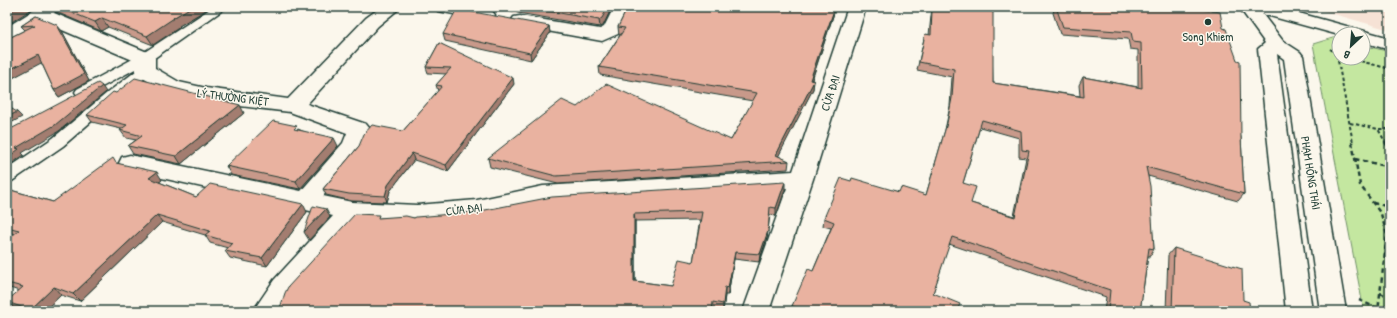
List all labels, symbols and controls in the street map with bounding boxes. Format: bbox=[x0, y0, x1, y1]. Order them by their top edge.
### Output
marker: Song Khiem bbox=[1203, 17, 1213, 27]
north arrow bbox=[1331, 26, 1371, 66]
place label: Song Khiem bbox=[1183, 28, 1233, 45]
text: B bbox=[1341, 47, 1352, 63]
street label: CỬA ĐẠI bbox=[816, 73, 844, 113]
street label: LÝ THƯỜNG KIỆT bbox=[196, 84, 270, 110]
street label: PHẠM HỒNG THÁI bbox=[1297, 135, 1325, 211]
street label: CỬA ĐẠI bbox=[445, 198, 483, 220]

